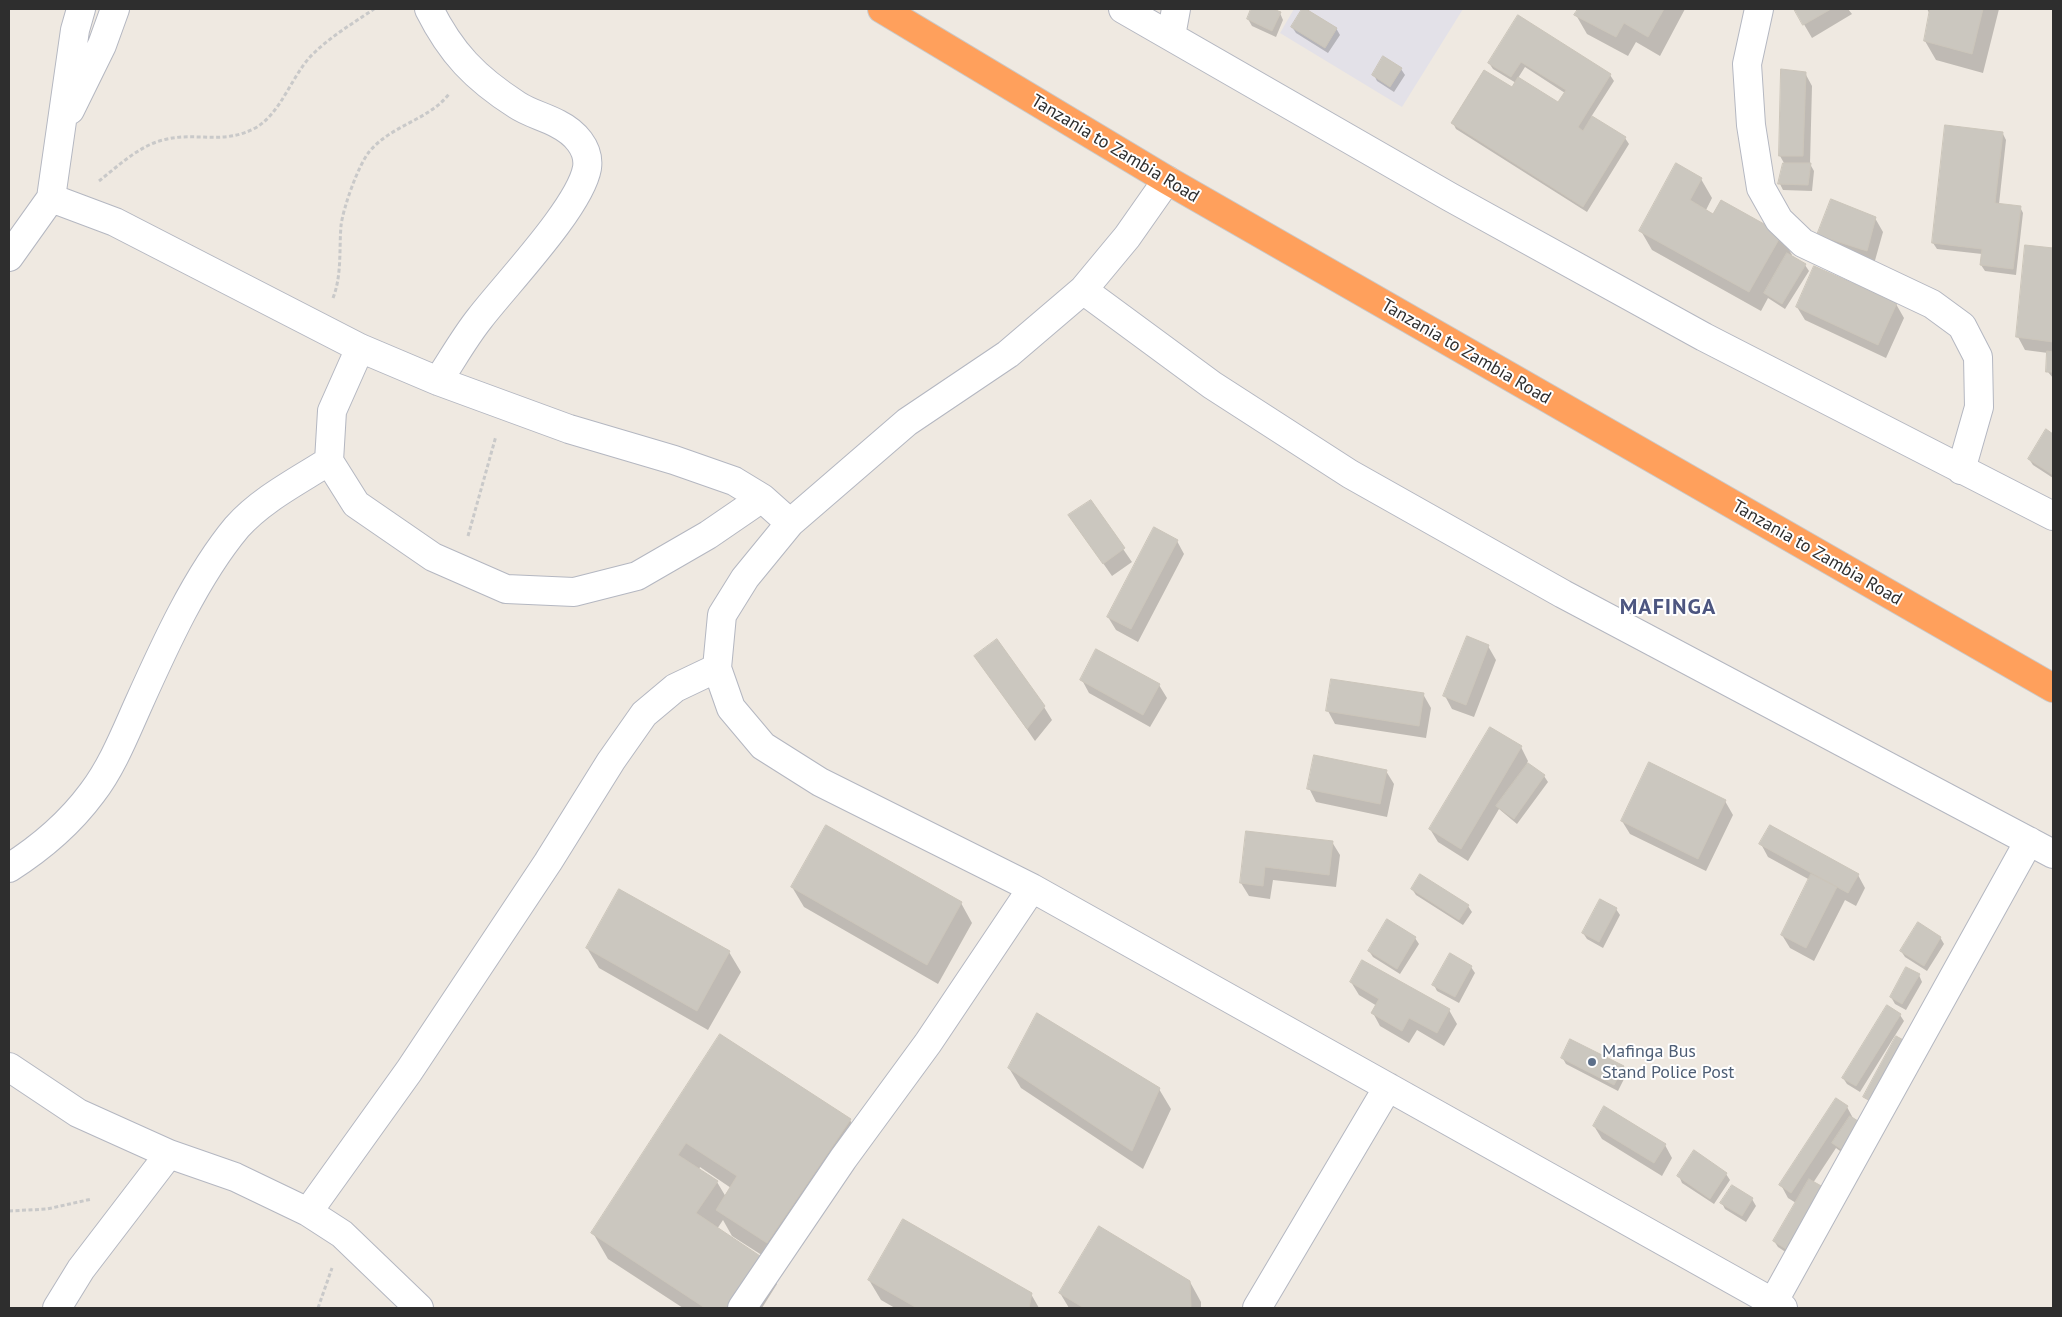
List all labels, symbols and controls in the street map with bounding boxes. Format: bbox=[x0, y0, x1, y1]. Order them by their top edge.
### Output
street label: Tanzania to Zambia Road bbox=[1027, 90, 1203, 208]
street label: Tanzania to Zambia Road bbox=[1377, 295, 1555, 409]
street label: Tanzania to Zambia Road bbox=[1728, 496, 1906, 610]
district label: MAFINGA bbox=[1619, 595, 1717, 621]
place label: Mafinga Bus Stand Police Post bbox=[1602, 1041, 1734, 1084]
marker: Mafinga Bus Stand Police Post bbox=[1586, 1056, 1598, 1068]

